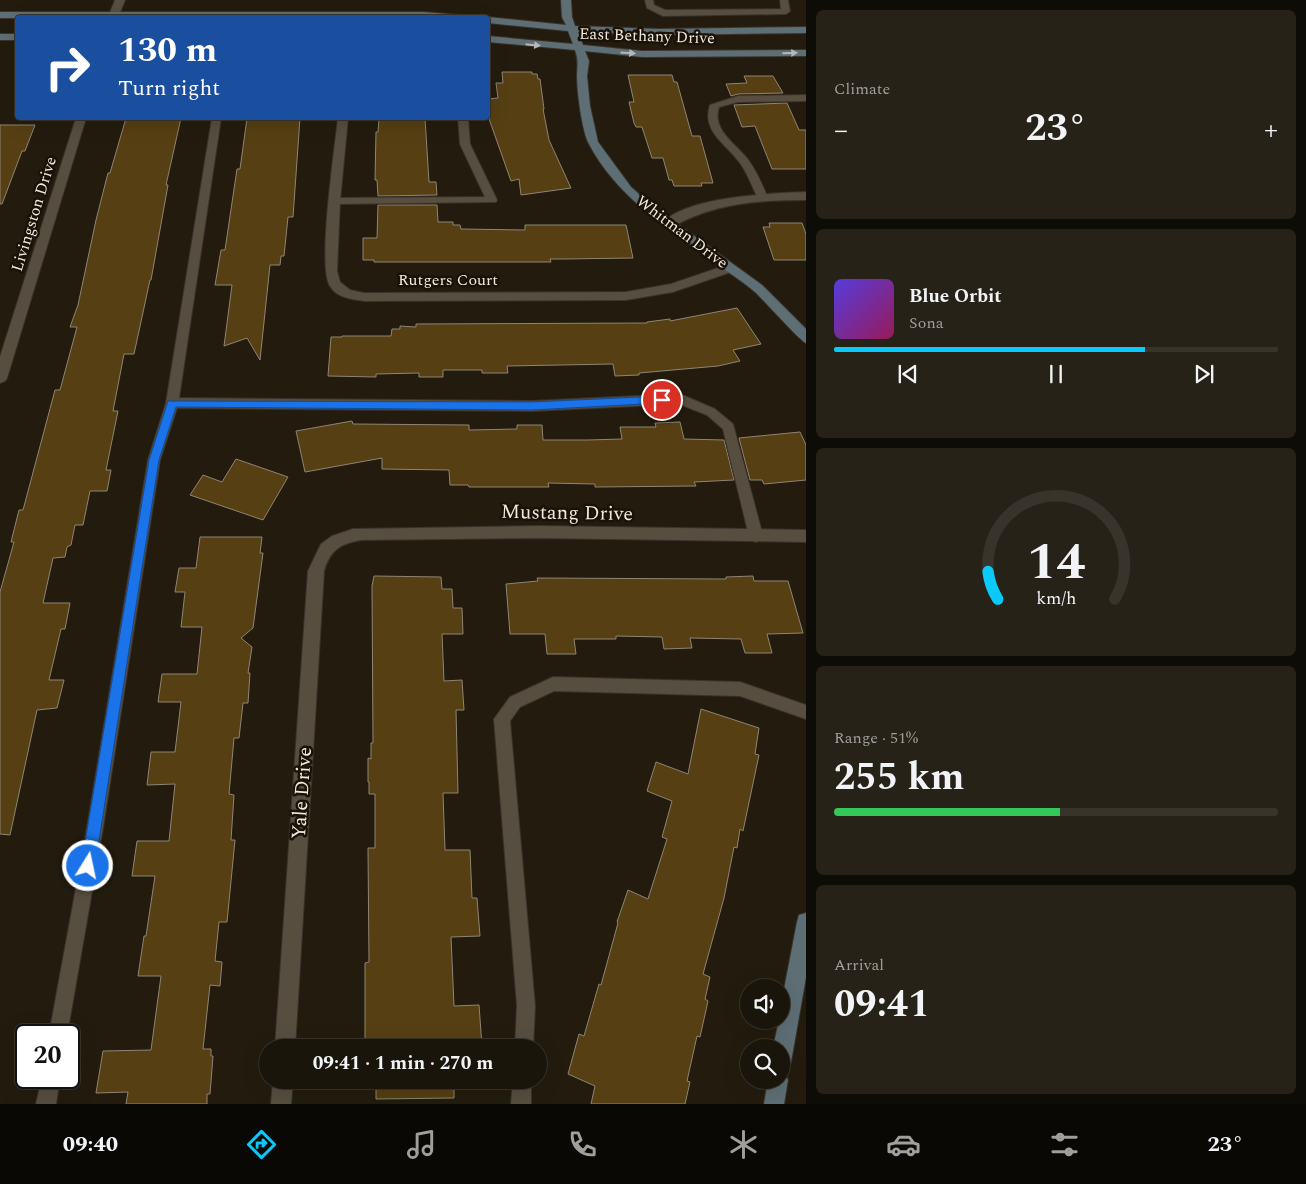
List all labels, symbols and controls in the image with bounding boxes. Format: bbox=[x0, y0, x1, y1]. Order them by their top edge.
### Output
street label: East Bethany Drive bbox=[579, 22, 715, 50]
text: 130 m bbox=[118, 24, 217, 77]
icon: right bbox=[35, 35, 100, 100]
one-way arrow bbox=[526, 41, 542, 49]
one-way arrow bbox=[620, 49, 636, 57]
one-way arrow bbox=[783, 49, 799, 57]
text: Turn right bbox=[118, 72, 220, 105]
text: Climate bbox=[834, 77, 890, 101]
text: 23° bbox=[1025, 100, 1087, 158]
text: − bbox=[834, 109, 848, 152]
text: + bbox=[1264, 109, 1278, 152]
street label: Livingston Drive bbox=[5, 154, 63, 274]
street label: Whitman Drive bbox=[631, 189, 733, 275]
street label: Rutgers Court bbox=[398, 268, 498, 292]
text: Blue Orbit bbox=[909, 282, 1002, 311]
text: Sona bbox=[909, 311, 944, 335]
icon: previous bbox=[894, 360, 922, 388]
icon: pause bbox=[1042, 360, 1070, 388]
icon: next bbox=[1190, 360, 1218, 388]
pin bbox=[641, 379, 683, 421]
icon: arrive bbox=[648, 386, 676, 414]
street label: Mustang Drive bbox=[501, 497, 633, 529]
text: 14 bbox=[1027, 523, 1085, 602]
text: km/h bbox=[1036, 585, 1076, 612]
text: Range · 51% bbox=[834, 726, 918, 750]
street label: Yale Drive bbox=[284, 746, 320, 840]
text: 255 km bbox=[834, 749, 965, 807]
position arrow bbox=[61, 839, 113, 891]
text: Arrival bbox=[834, 953, 884, 977]
text: 09:41 bbox=[834, 976, 929, 1034]
map controls bbox=[740, 979, 790, 1089]
button: sound bbox=[740, 979, 790, 1029]
speed limit sign: 20 bbox=[15, 1024, 80, 1089]
button: search bbox=[740, 1039, 790, 1089]
text: 09:41 · 1 min · 270 m bbox=[313, 1049, 493, 1078]
icon: directions bbox=[244, 1127, 279, 1162]
icon: music bbox=[404, 1127, 439, 1162]
icon: phone bbox=[565, 1127, 600, 1162]
icon: climate bbox=[726, 1127, 761, 1162]
icon: car bbox=[886, 1127, 921, 1162]
icon: filters bbox=[1047, 1127, 1082, 1162]
text: 09:40 bbox=[63, 1128, 118, 1161]
text: 23° bbox=[1207, 1128, 1243, 1161]

